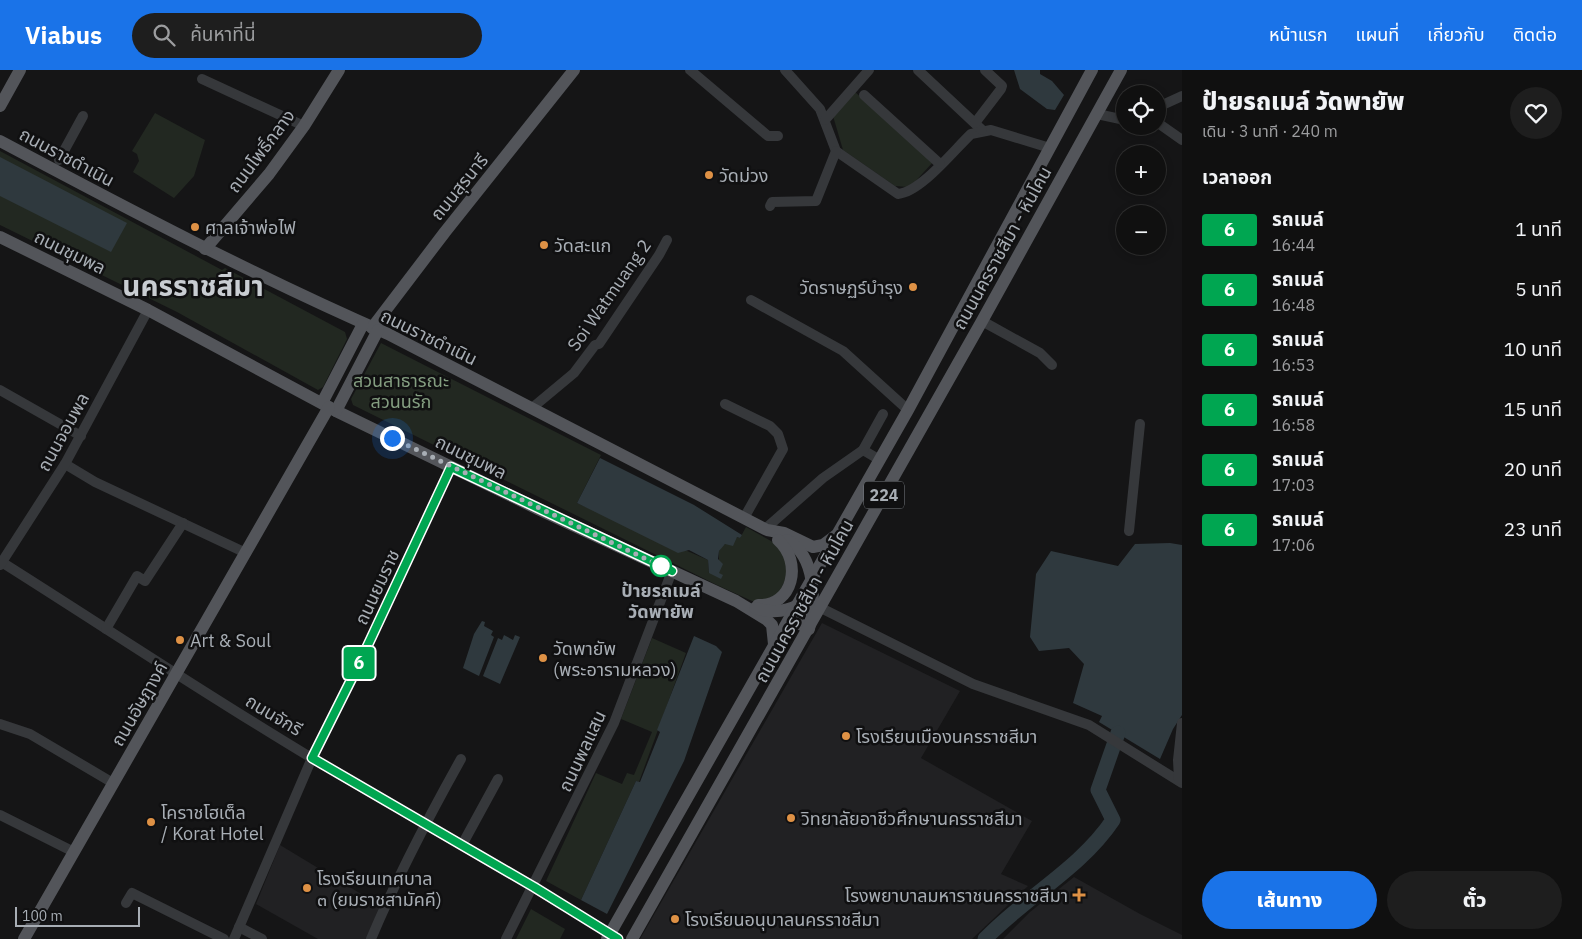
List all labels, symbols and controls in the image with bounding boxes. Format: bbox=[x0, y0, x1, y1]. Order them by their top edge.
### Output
search box bbox=[132, 13, 482, 58]
text: Viabus bbox=[25, 19, 102, 51]
icon: search bbox=[150, 21, 178, 49]
text: ค้นหาที่นี่ bbox=[190, 22, 256, 46]
text: หน้าแรก bbox=[1269, 23, 1327, 46]
text: แผนที่ bbox=[1355, 23, 1399, 46]
text: เกี่ยวกับ bbox=[1427, 23, 1485, 46]
text: ติดต่อ bbox=[1513, 23, 1557, 46]
map controls bbox=[1116, 85, 1166, 255]
button: locate bbox=[1116, 85, 1166, 135]
text: ป้ายรถเมล์ วัดพายัพ bbox=[1202, 85, 1404, 117]
button: heart bbox=[1510, 87, 1562, 139]
street label: ถนนโพธิ์กลาง bbox=[222, 105, 300, 197]
text: เดิน · 3 นาที · 240 m bbox=[1202, 121, 1338, 141]
street label: ถนนราชดำเนิน bbox=[15, 122, 119, 192]
button: + bbox=[1116, 145, 1166, 195]
street label: ถนนสุรนารี bbox=[425, 149, 493, 225]
street label: ถนนนครราชสีมา - หินโคน bbox=[948, 162, 1056, 334]
place label: วัดม่วง bbox=[719, 164, 769, 187]
text: เวลาออก bbox=[1202, 165, 1272, 189]
marker: วัดม่วง bbox=[703, 169, 715, 181]
button: − bbox=[1116, 205, 1166, 255]
text: รถเมล์ bbox=[1272, 207, 1324, 231]
place label: ศาลเจ้าพ่อไฟ bbox=[205, 216, 296, 239]
text: 1 นาที bbox=[1515, 217, 1562, 241]
text: 6 bbox=[1224, 218, 1235, 241]
marker: ศาลเจ้าพ่อไฟ bbox=[189, 221, 201, 233]
street label: ถนนชุมพล bbox=[31, 225, 109, 279]
place label: วัดสะแก bbox=[554, 234, 611, 257]
street label: Soi Watmuang 2 bbox=[562, 235, 656, 355]
text: 16:44 bbox=[1272, 235, 1315, 255]
marker: วัดสะแก bbox=[538, 239, 550, 251]
district label: นครราชสีมา bbox=[122, 267, 264, 304]
text: รถเมล์ bbox=[1272, 267, 1324, 291]
place label: วัดราษฏร์บำรุง bbox=[799, 276, 903, 299]
text: 5 นาที bbox=[1515, 277, 1562, 301]
text: 6 bbox=[1224, 278, 1235, 301]
marker: วัดราษฏร์บำรุง bbox=[907, 281, 919, 293]
text: 16:48 bbox=[1272, 295, 1315, 315]
street label: ถนนราชดำเนิน bbox=[377, 304, 481, 370]
text: รถเมล์ bbox=[1272, 327, 1324, 351]
text: 10 นาที bbox=[1504, 337, 1562, 361]
text: 6 bbox=[1224, 338, 1235, 361]
text: 16:53 bbox=[1272, 355, 1315, 375]
park label: สวนสาธารณะ สวนนรัก bbox=[353, 369, 449, 413]
text: รถเมล์ bbox=[1272, 387, 1324, 411]
street label: ถนนจอมพล bbox=[32, 389, 94, 475]
text: 15 นาที bbox=[1504, 397, 1562, 421]
text: 6 bbox=[1224, 398, 1235, 421]
text: 16:58 bbox=[1272, 415, 1315, 435]
your location bbox=[380, 426, 405, 451]
street label: ถนนชุมพล bbox=[432, 430, 510, 484]
text: รถเมล์ bbox=[1272, 447, 1324, 471]
text: 20 นาที bbox=[1504, 457, 1562, 481]
text: 6 bbox=[1224, 458, 1235, 481]
text: 17:03 bbox=[1272, 475, 1315, 495]
road number: 224 bbox=[864, 482, 904, 508]
text: รถเมล์ bbox=[1272, 507, 1324, 531]
street label: ถนนนครราชสีมา - หินโคน bbox=[750, 515, 858, 687]
text: 23 นาที bbox=[1504, 517, 1562, 541]
text: 6 bbox=[1224, 518, 1235, 541]
text: 17:06 bbox=[1272, 535, 1315, 555]
street label: ถนนยมราช bbox=[350, 546, 404, 628]
marker: ป้ายรถเมล์ วัดพายัพ bbox=[650, 555, 672, 577]
place label: ป้ายรถเมล์ วัดพายัพ bbox=[621, 579, 701, 623]
place label: Art & Soul bbox=[190, 629, 271, 652]
marker: Art & Soul bbox=[174, 634, 186, 646]
place label: วัดพายัพ (พระอารามหลวง) bbox=[553, 637, 677, 681]
line badge: 6 bbox=[343, 647, 375, 679]
text: 6 bbox=[354, 651, 364, 674]
marker: วัดพายัพ (พระอารามหลวง) bbox=[537, 652, 549, 664]
street label: ถนนอัษฎางค์ bbox=[106, 658, 172, 750]
street label: ถนนจักรี bbox=[241, 689, 307, 741]
street label: ถนนพลแสน bbox=[553, 707, 611, 795]
place label: โรงเรียนเมืองนครราชสีมา bbox=[856, 725, 1037, 748]
marker: โรงเรียนเมืองนครราชสีมา bbox=[840, 730, 852, 742]
place label: โคราชโฮเต็ล / Korat Hotel bbox=[161, 801, 264, 845]
place label: วิทยาลัยอาชีวศึกษานครราชสีมา bbox=[800, 807, 1023, 830]
marker: วิทยาลัยอาชีวศึกษานครราชสีมา bbox=[785, 812, 797, 824]
marker: โคราชโฮเต็ล / Korat Hotel bbox=[145, 816, 157, 828]
place label: โรงเรียนเทศบาล ๓ (ยมราชสามัคคี) bbox=[317, 867, 442, 911]
button: เส้นทาง bbox=[1202, 871, 1377, 929]
button: ตั๋ว bbox=[1387, 871, 1562, 929]
marker: โรงเรียนเทศบาล ๓ (ยมราชสามัคคี) bbox=[301, 882, 313, 894]
place label: โรงพยาบาลมหาราชนครราชสีมา bbox=[845, 884, 1068, 907]
marker: โรงพยาบาลมหาราชนครราชสีมา bbox=[1072, 888, 1086, 902]
scale bar bbox=[15, 904, 140, 927]
text: 100 m bbox=[22, 907, 63, 925]
place label: โรงเรียนอนุบาลนครราชสีมา bbox=[685, 908, 880, 931]
marker: โรงเรียนอนุบาลนครราชสีมา bbox=[669, 913, 681, 925]

